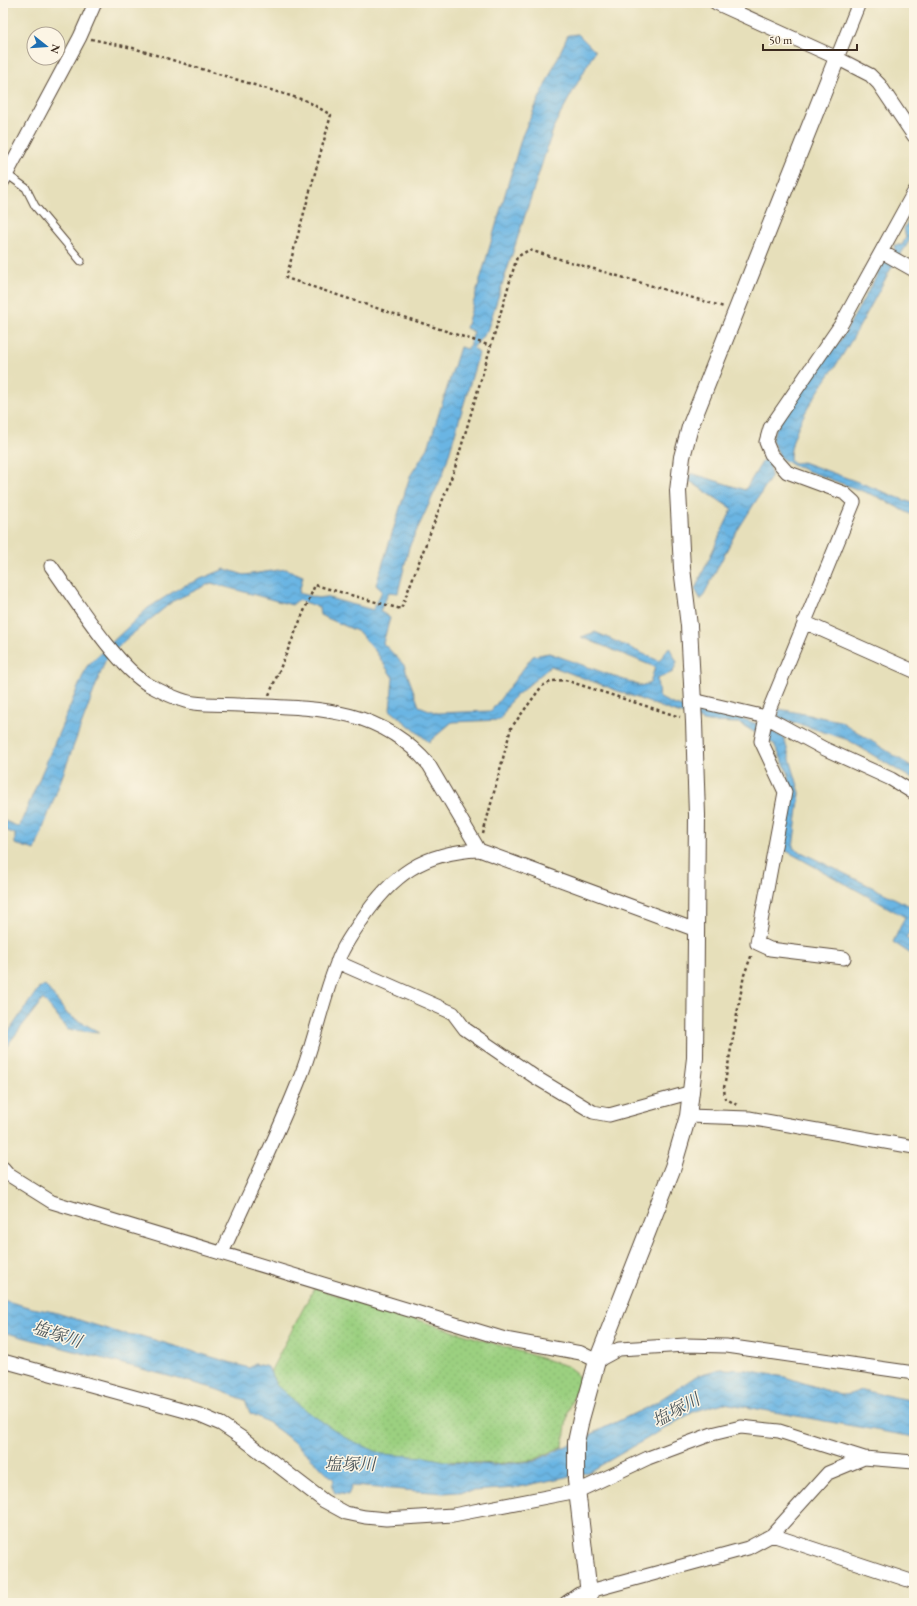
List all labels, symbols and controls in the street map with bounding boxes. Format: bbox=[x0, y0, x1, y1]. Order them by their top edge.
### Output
north arrow bbox=[26, 26, 66, 66]
scale bar bbox=[763, 26, 857, 52]
text: 50 m bbox=[769, 32, 793, 48]
text: N bbox=[48, 43, 64, 55]
water label: 塩塚川 bbox=[29, 1316, 87, 1353]
water label: 塩塚川 bbox=[648, 1387, 705, 1432]
water label: 塩塚川 bbox=[325, 1453, 377, 1475]

